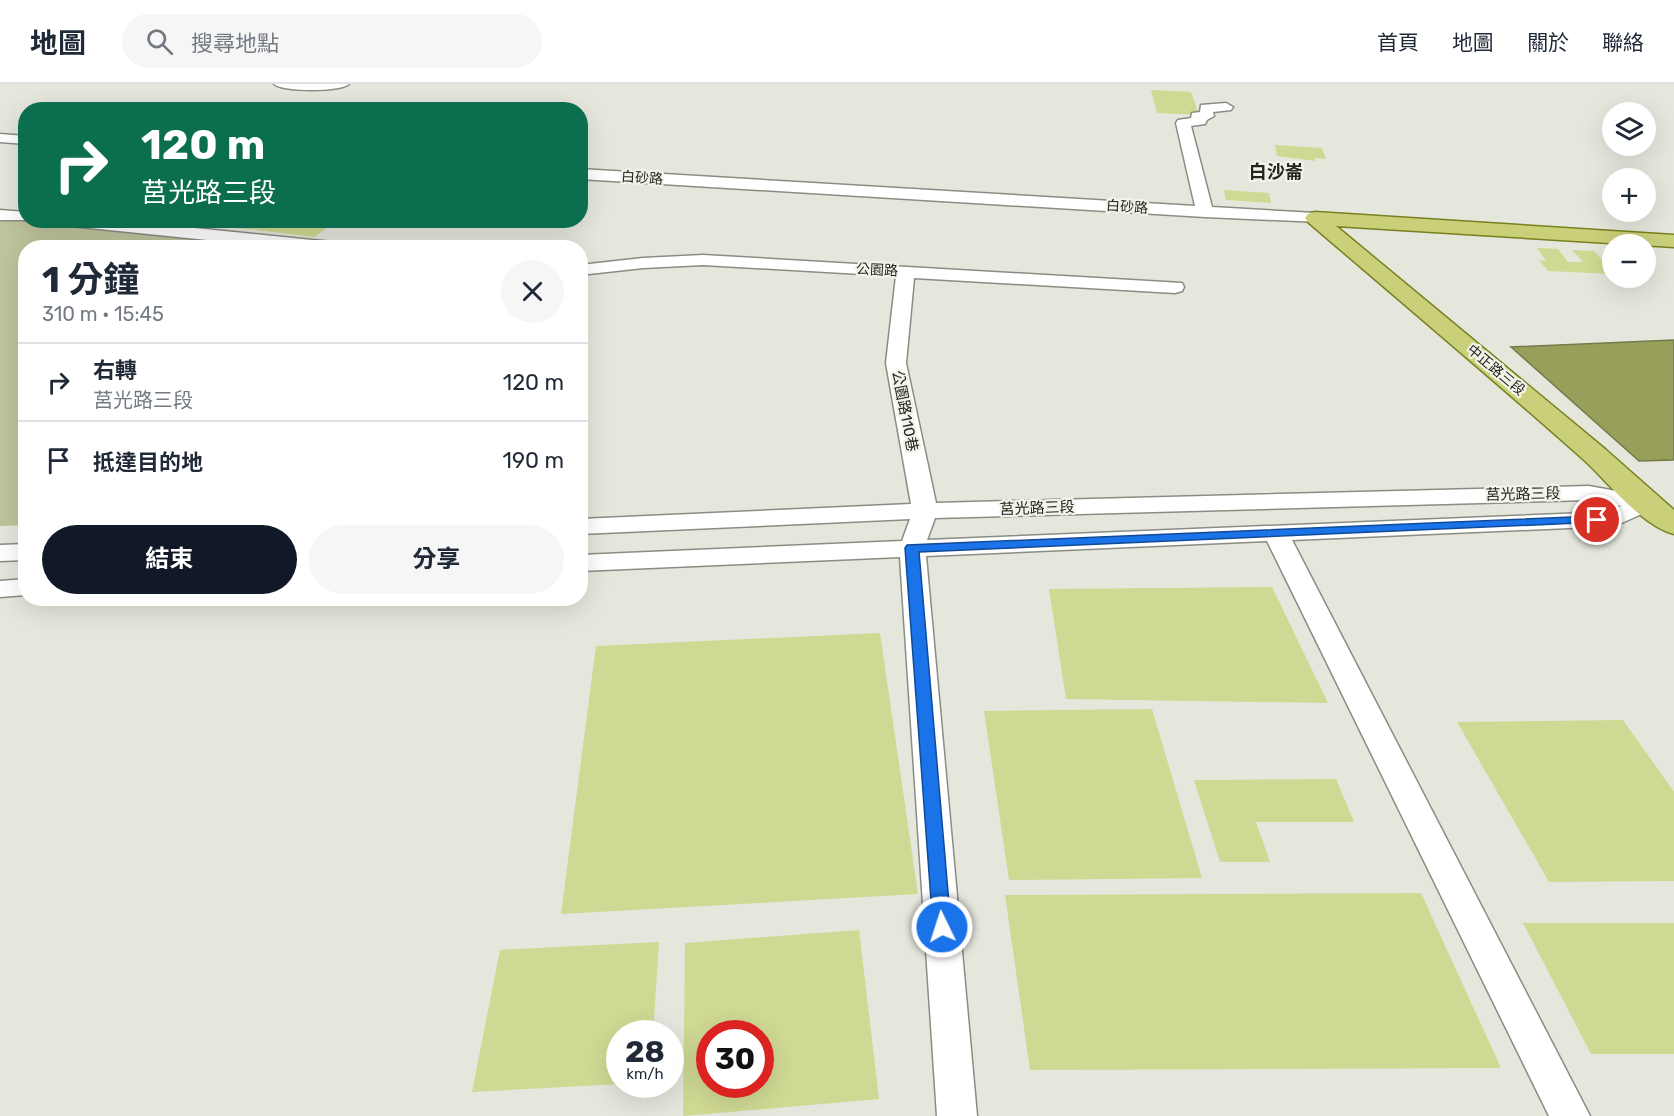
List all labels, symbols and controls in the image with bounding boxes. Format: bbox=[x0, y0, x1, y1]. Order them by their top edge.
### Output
search box bbox=[122, 14, 542, 68]
icon: search bbox=[143, 25, 176, 58]
text: 地圖 bbox=[30, 27, 86, 60]
text: 搜尋地點 bbox=[191, 30, 279, 57]
text: 首頁 bbox=[1377, 30, 1419, 55]
text: 地圖 bbox=[1452, 30, 1494, 55]
text: 關於 bbox=[1527, 30, 1569, 55]
text: 聯絡 bbox=[1602, 30, 1644, 55]
map controls bbox=[1602, 102, 1656, 288]
button: layers bbox=[1602, 102, 1656, 156]
text: 120 m bbox=[141, 120, 265, 170]
icon: right bbox=[42, 126, 120, 204]
district label: 白沙崙 bbox=[1249, 161, 1303, 183]
street label: 白砂路 bbox=[620, 168, 664, 188]
button: + bbox=[1602, 168, 1656, 222]
text: 莒光路三段 bbox=[141, 177, 276, 209]
street label: 白砂路 bbox=[1105, 197, 1149, 217]
button: − bbox=[1602, 234, 1656, 288]
text: 1 分鐘 bbox=[42, 258, 140, 301]
button: close bbox=[501, 260, 564, 323]
street label: 公園路 bbox=[856, 260, 898, 280]
text: 310 m · 15:45 bbox=[42, 302, 164, 326]
street label: 中正路三段 bbox=[1464, 341, 1528, 399]
text: 右轉 bbox=[93, 357, 137, 384]
icon: right bbox=[42, 366, 75, 399]
text: 120 m bbox=[503, 369, 564, 396]
street label: 公園路110巷 bbox=[888, 369, 922, 453]
text: 莒光路三段 bbox=[93, 388, 193, 412]
icon: arrive bbox=[42, 444, 75, 477]
text: 190 m bbox=[503, 447, 564, 474]
text: 抵達目的地 bbox=[93, 449, 203, 476]
street label: 莒光路三段 bbox=[1485, 484, 1561, 504]
pin bbox=[1571, 494, 1622, 545]
street label: 莒光路三段 bbox=[999, 498, 1075, 518]
icon: arrive bbox=[1580, 503, 1613, 536]
button: 結束 bbox=[42, 525, 297, 594]
button: 分享 bbox=[309, 525, 564, 594]
position arrow bbox=[910, 895, 974, 959]
speed limit sign: 30 bbox=[696, 1020, 774, 1098]
text: 28 bbox=[625, 1034, 665, 1070]
text: km/h bbox=[626, 1065, 664, 1083]

